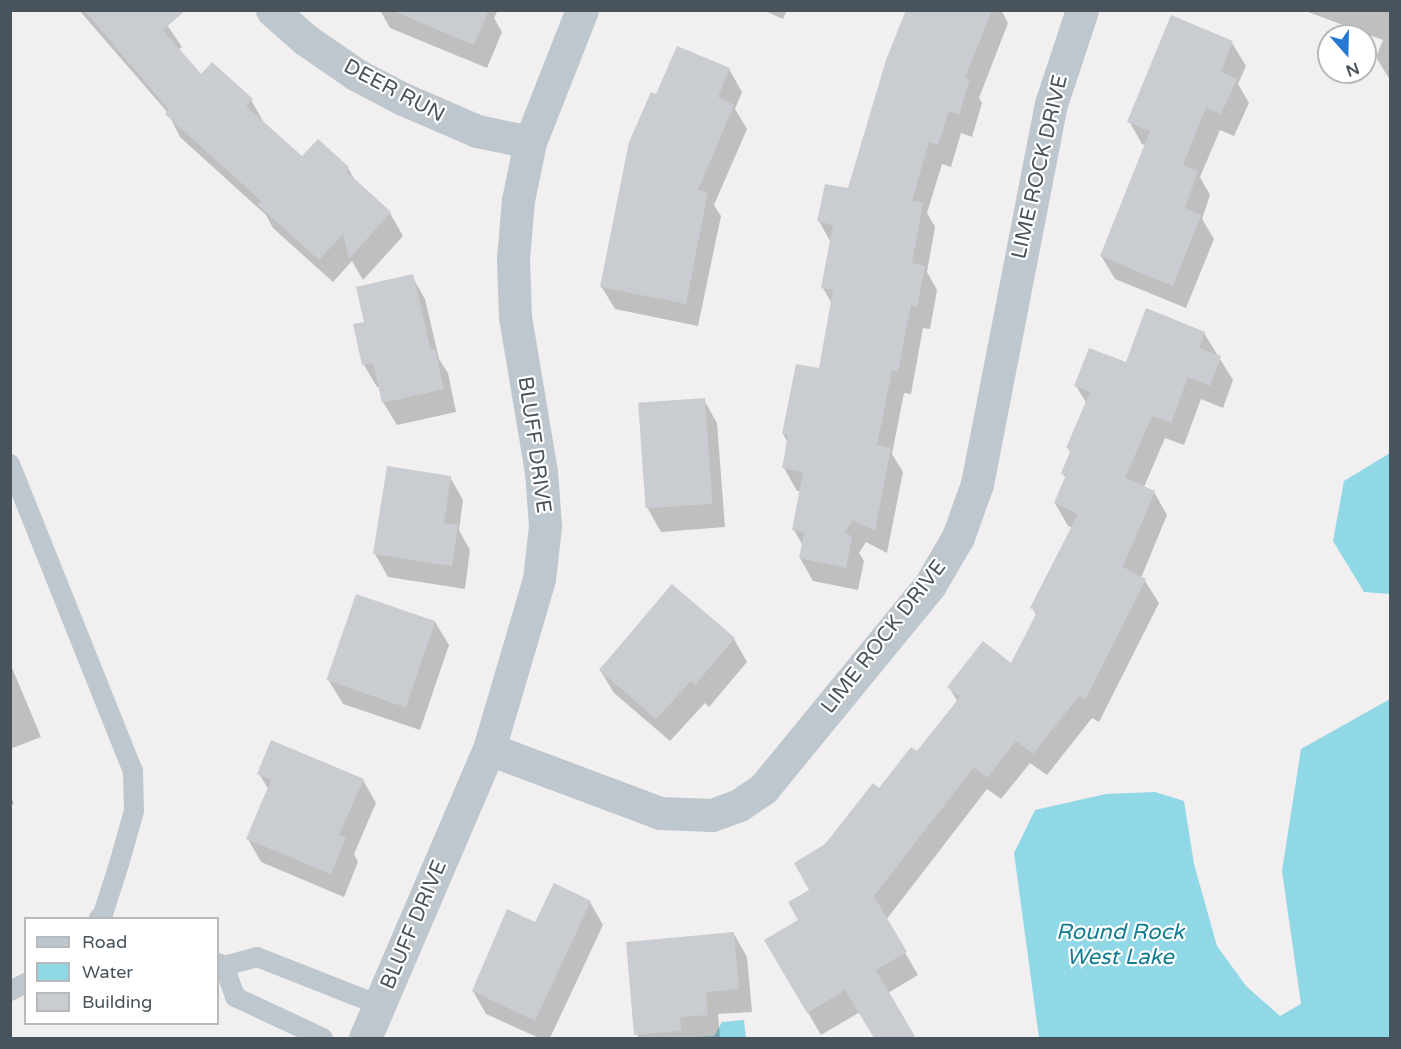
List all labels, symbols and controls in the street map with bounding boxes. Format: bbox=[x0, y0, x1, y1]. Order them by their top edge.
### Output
north arrow bbox=[1317, 24, 1377, 84]
street label: DEER RUN bbox=[339, 54, 449, 128]
text: N bbox=[1343, 57, 1362, 81]
street label: LIME ROCK DRIVE bbox=[1007, 73, 1073, 261]
street label: BLUFF DRIVE bbox=[512, 375, 556, 515]
street label: LIME ROCK DRIVE bbox=[816, 555, 952, 719]
street label: BLUFF DRIVE bbox=[375, 857, 453, 993]
legend bbox=[24, 917, 219, 1025]
water label: Round Rock West Lake bbox=[1056, 919, 1184, 970]
text: Road bbox=[82, 931, 127, 953]
text: Water bbox=[82, 961, 133, 983]
text: Building bbox=[82, 991, 152, 1013]

